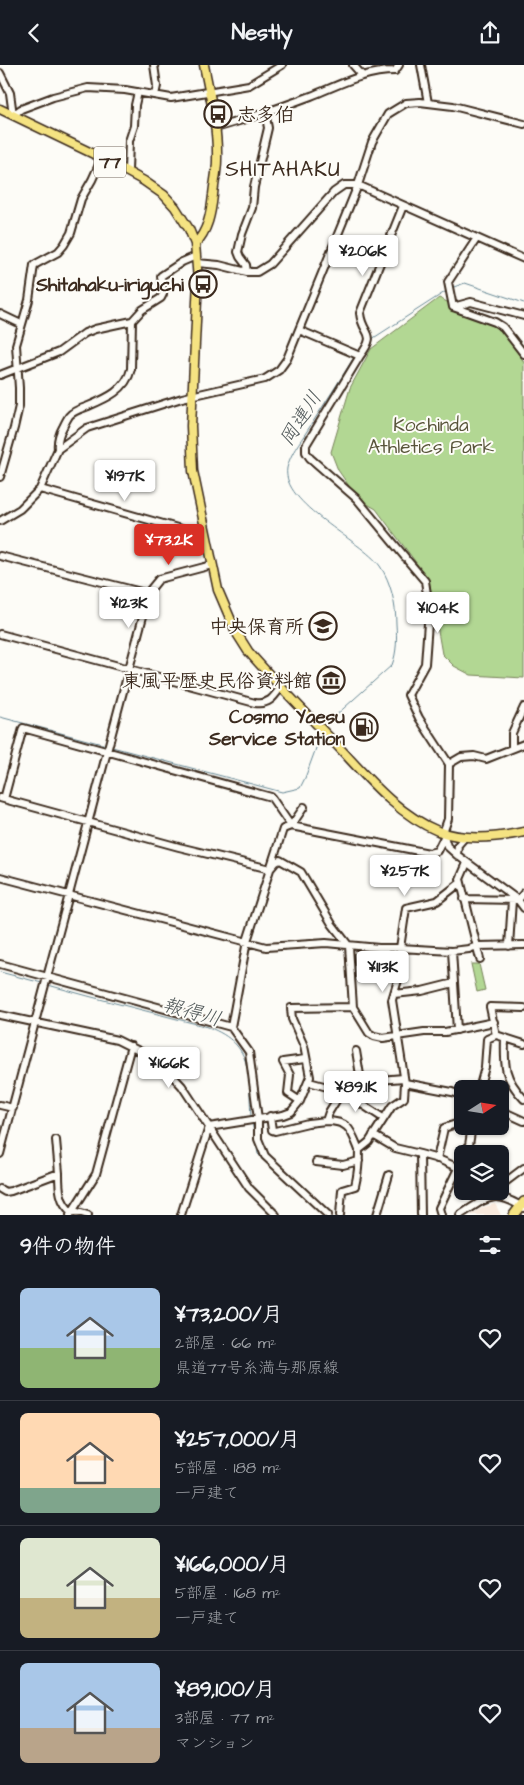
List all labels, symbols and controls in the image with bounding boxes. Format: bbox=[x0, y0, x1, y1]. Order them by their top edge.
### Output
text: Nestly bbox=[231, 17, 293, 48]
icon: back bbox=[20, 19, 48, 47]
icon: share bbox=[476, 19, 504, 47]
bus stop icon: 志多伯 bbox=[203, 99, 233, 129]
place label: 志多伯 bbox=[237, 102, 294, 129]
road number: 77 bbox=[94, 146, 126, 177]
district label: SHITAHAKU bbox=[225, 155, 341, 184]
pin: ¥206K bbox=[328, 235, 398, 277]
text: ¥206K bbox=[339, 240, 387, 262]
bus stop icon: Shitahaku-iriguchi bbox=[188, 269, 218, 299]
place label: Shitahaku-iriguchi bbox=[35, 272, 184, 300]
water label: 岡連川 bbox=[273, 386, 329, 451]
park label: Kochinda Athletics Park bbox=[368, 412, 494, 461]
pin: ¥197K bbox=[90, 459, 160, 502]
text: ¥197K bbox=[105, 465, 145, 487]
pin: ¥73.2K bbox=[128, 523, 210, 566]
text: ¥73.2K bbox=[145, 529, 193, 551]
pin: ¥123K bbox=[94, 587, 164, 629]
pin: ¥104K bbox=[403, 591, 473, 634]
text: ¥123K bbox=[110, 592, 148, 614]
text: ¥104K bbox=[417, 597, 459, 619]
school or university icon: 中央保育所 bbox=[308, 611, 338, 641]
place label: 中央保育所 bbox=[209, 614, 304, 641]
museum icon: 東風平歴史民俗資料館 bbox=[316, 665, 346, 695]
place label: 東風平歴史民俗資料館 bbox=[122, 668, 312, 695]
place label: Cosmo Yaesu Service Station bbox=[208, 704, 345, 753]
fuel station icon: Cosmo Yaesu Service Station bbox=[349, 712, 379, 742]
pin: ¥257K bbox=[370, 855, 440, 897]
text: ¥257K bbox=[381, 860, 429, 882]
pin: ¥113K bbox=[348, 951, 418, 993]
text: ¥113K bbox=[368, 956, 398, 978]
water label: 報得川 bbox=[159, 990, 224, 1034]
pin: ¥166K bbox=[134, 1047, 204, 1089]
text: ¥166K bbox=[149, 1052, 189, 1074]
pin: ¥89.1K bbox=[315, 1071, 397, 1113]
text: ¥89.1K bbox=[335, 1076, 377, 1098]
north arrow bbox=[454, 1080, 509, 1135]
map controls bbox=[454, 1080, 509, 1200]
button: layers bbox=[454, 1145, 509, 1200]
icon: filters bbox=[476, 1231, 504, 1259]
text: 9件の物件 bbox=[20, 1232, 116, 1261]
text: ¥73,200/月 bbox=[175, 1300, 283, 1329]
icon: home bbox=[60, 1308, 120, 1368]
icon: heart bbox=[476, 1324, 504, 1352]
text: 2部屋 · 66 m² bbox=[175, 1332, 276, 1354]
text: 県道77号糸満与那原線 bbox=[175, 1357, 339, 1379]
text: ¥257,000/月 bbox=[175, 1425, 300, 1454]
icon: home bbox=[60, 1433, 120, 1493]
icon: heart bbox=[476, 1449, 504, 1477]
text: 5部屋 · 188 m² bbox=[175, 1457, 281, 1479]
text: 一戸建て bbox=[175, 1482, 239, 1504]
text: ¥166,000/月 bbox=[175, 1550, 289, 1579]
icon: home bbox=[60, 1558, 120, 1618]
icon: heart bbox=[476, 1574, 504, 1602]
text: 5部屋 · 168 m² bbox=[175, 1582, 281, 1604]
text: 一戸建て bbox=[175, 1607, 239, 1629]
text: ¥89,100/月 bbox=[175, 1675, 275, 1704]
icon: home bbox=[60, 1683, 120, 1743]
icon: heart bbox=[476, 1699, 504, 1727]
text: 3部屋 · 77 m² bbox=[175, 1707, 275, 1729]
text: マンション bbox=[175, 1732, 254, 1754]

